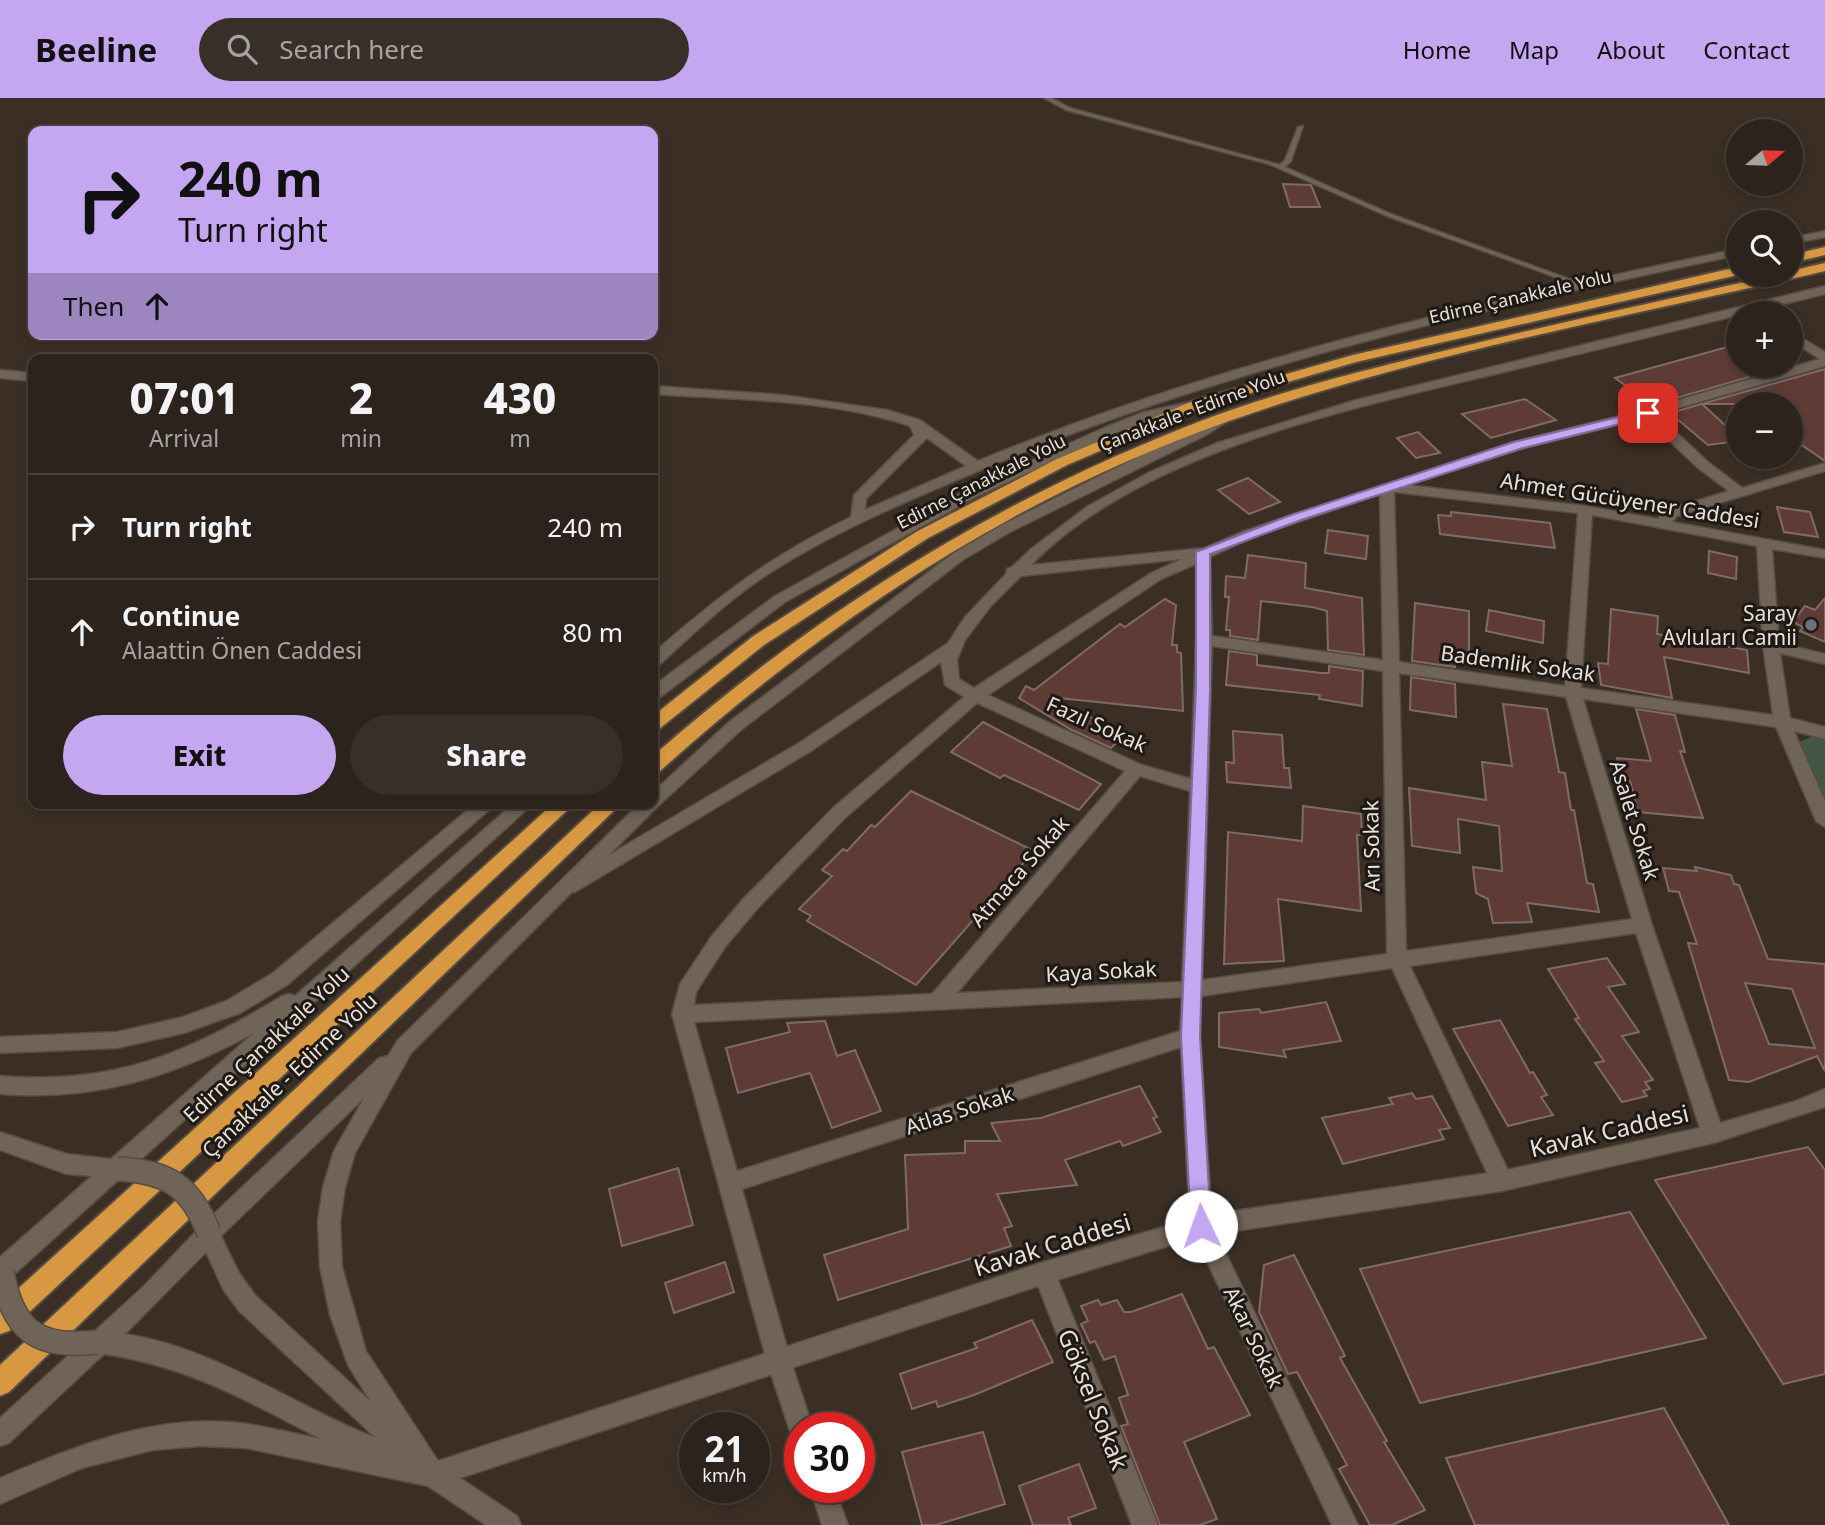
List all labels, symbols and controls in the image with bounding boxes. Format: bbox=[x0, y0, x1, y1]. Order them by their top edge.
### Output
search box bbox=[199, 18, 689, 81]
text: Beeline bbox=[35, 27, 157, 72]
icon: search bbox=[223, 30, 261, 68]
text: Search here bbox=[279, 31, 424, 67]
text: Home bbox=[1403, 33, 1471, 66]
text: Map bbox=[1509, 33, 1559, 66]
text: About bbox=[1597, 33, 1665, 66]
text: Contact bbox=[1703, 33, 1790, 66]
north arrow bbox=[1726, 119, 1802, 196]
map controls bbox=[1726, 119, 1803, 469]
text: 240 m bbox=[178, 145, 323, 211]
icon: right bbox=[63, 154, 154, 245]
text: Turn right bbox=[178, 208, 328, 251]
button: search bbox=[1726, 210, 1803, 287]
street label: Edirne Çanakkale Yolu bbox=[1426, 263, 1614, 329]
icon: ahead bbox=[138, 287, 176, 325]
text: Then bbox=[63, 288, 124, 324]
button: + bbox=[1726, 301, 1803, 378]
street label: Çanakkale - Edirne Yolu bbox=[1096, 363, 1288, 457]
text: 07:01 bbox=[130, 369, 239, 426]
text: 2 bbox=[349, 369, 373, 426]
text: 430 bbox=[484, 369, 556, 426]
pin bbox=[1618, 383, 1678, 443]
button: − bbox=[1726, 392, 1803, 469]
icon: arrive bbox=[1629, 394, 1667, 432]
text: Arrival bbox=[149, 422, 219, 454]
text: min bbox=[340, 422, 382, 454]
text: m bbox=[509, 422, 531, 454]
street label: Edirne Çanakkale Yolu bbox=[892, 428, 1070, 534]
street label: Ahmet Gücüyener Caddesi bbox=[1498, 466, 1762, 534]
icon: right bbox=[63, 508, 101, 546]
text: Turn right bbox=[122, 509, 252, 545]
text: 240 m bbox=[547, 509, 623, 545]
text: Continue bbox=[122, 598, 240, 634]
place label: Saray Avluları Camii bbox=[1662, 599, 1797, 651]
icon: ahead bbox=[63, 613, 101, 651]
text: 80 m bbox=[562, 614, 623, 650]
marker: Saray Avluları Camii bbox=[1803, 617, 1819, 633]
text: Alaattin Önen Caddesi bbox=[122, 634, 362, 666]
street label: Bademlik Sokak bbox=[1439, 638, 1598, 688]
street label: Fazıl Sokak bbox=[1042, 689, 1152, 759]
button: Exit bbox=[63, 715, 336, 795]
button: Share bbox=[350, 715, 623, 795]
street label: Asalet Sokak bbox=[1603, 757, 1667, 884]
street label: Arı Sokak bbox=[1356, 799, 1386, 892]
street label: Atmaca Sokak bbox=[963, 809, 1075, 932]
street label: Kaya Sokak bbox=[1045, 954, 1158, 988]
street label: Edirne Çanakkale Yolu bbox=[177, 960, 355, 1128]
street label: Çanakkale - Edirne Yolu bbox=[195, 986, 383, 1164]
street label: Atlas Sokak bbox=[901, 1079, 1017, 1141]
street label: Kavak Caddesi bbox=[1526, 1096, 1692, 1164]
position arrow bbox=[1164, 1189, 1238, 1263]
street label: Kavak Caddesi bbox=[970, 1204, 1134, 1284]
street label: Akar Sokak bbox=[1218, 1282, 1291, 1393]
street label: Göksel Sokak bbox=[1051, 1324, 1137, 1474]
speed limit sign: 30 bbox=[784, 1412, 875, 1503]
text: 21 bbox=[704, 1425, 745, 1472]
text: km/h bbox=[702, 1463, 747, 1487]

